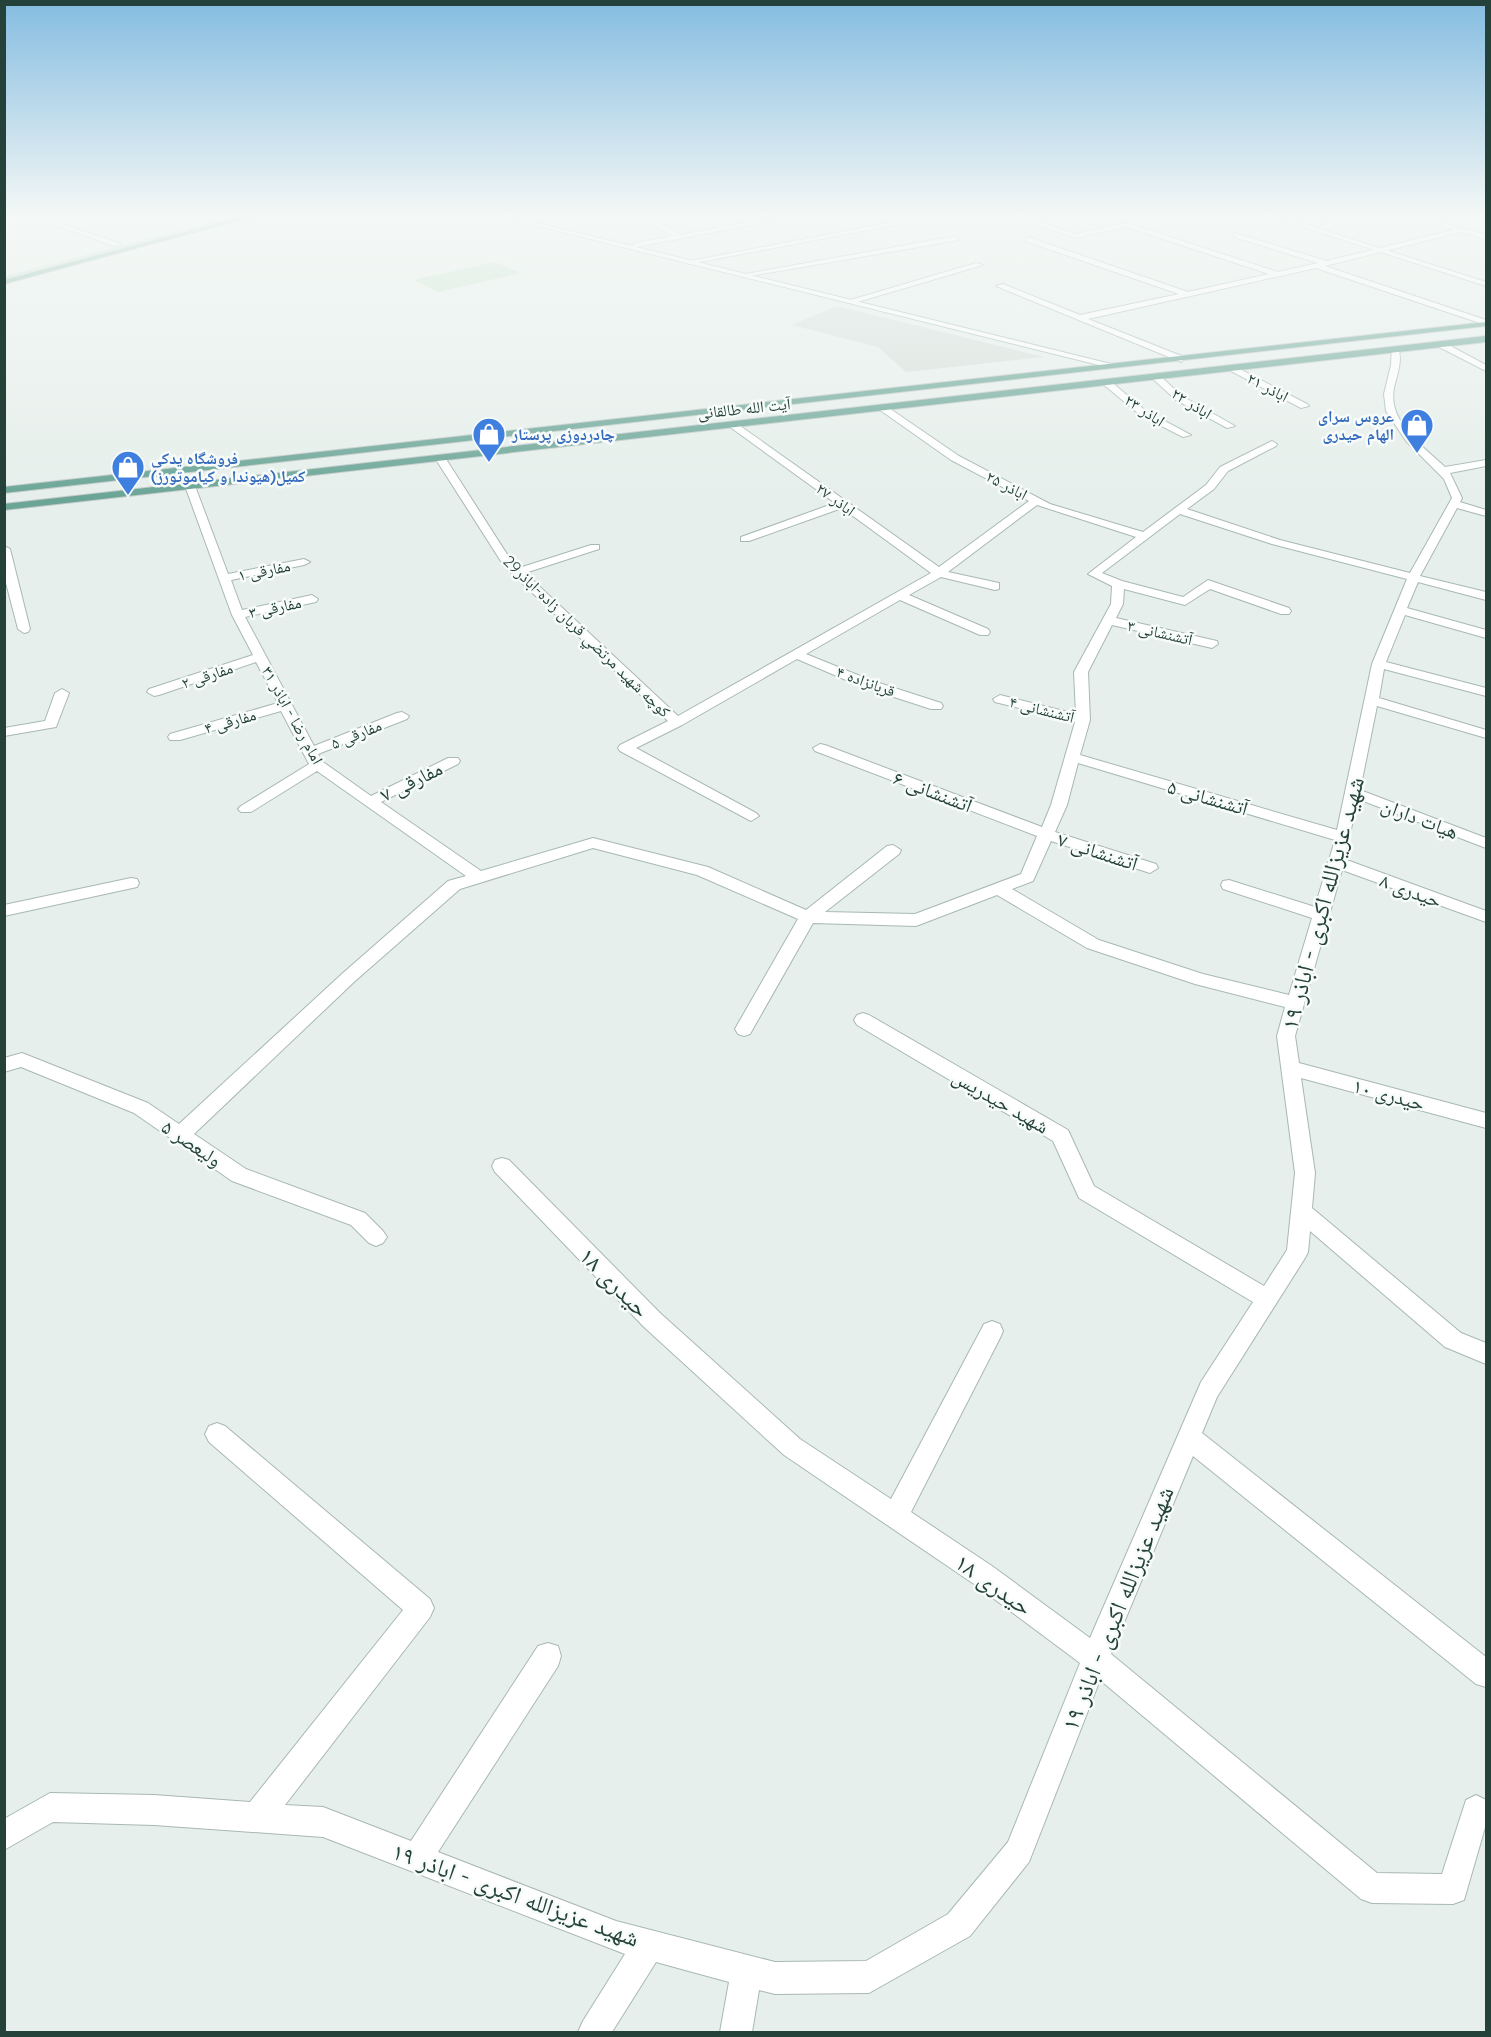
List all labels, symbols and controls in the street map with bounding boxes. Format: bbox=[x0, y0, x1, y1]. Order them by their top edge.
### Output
street label: اباذر ۲۱ bbox=[1244, 368, 1292, 406]
street label: اباذر ۲۲ bbox=[1168, 383, 1216, 423]
street label: اباذر ۲۳ bbox=[1121, 390, 1169, 430]
street label: آیت الله طالقانی bbox=[697, 393, 792, 424]
place label: عروس سرای الهام حیدری bbox=[1318, 406, 1394, 446]
shop icon: عروس سرای الهام حیدری bbox=[1399, 407, 1435, 454]
shop icon: چادردوزی پرستار bbox=[471, 416, 507, 463]
place label: چادردوزی پرستار bbox=[511, 424, 615, 444]
place label: فروشگاه يدكي كميل(هیوندا و کیاموتورز) bbox=[151, 448, 305, 486]
shop icon: فروشگاه يدكي كميل(هیوندا و کیاموتورز) bbox=[110, 449, 146, 496]
street label: اباذر ۲۵ bbox=[983, 466, 1031, 504]
street label: اباذر ۲۷ bbox=[812, 478, 860, 520]
street label: كوچه شهيد مرتضي قربان زاده-اباذر29 bbox=[497, 551, 675, 724]
street label: مفارقی ۱ bbox=[236, 555, 292, 586]
street label: مفارقی ۳ bbox=[247, 592, 303, 623]
street label: آتشنشانی ۳ bbox=[1125, 615, 1195, 650]
street label: مفارقی ۲ bbox=[179, 657, 236, 694]
street label: قربانزاده ۴ bbox=[834, 661, 898, 701]
street label: امام رضا - اباذر ۳۱ bbox=[257, 663, 328, 768]
street label: آتشنشانی ۴ bbox=[1007, 691, 1077, 728]
street label: مفارقی ۴ bbox=[202, 704, 258, 739]
street label: مفارقی ۵ bbox=[328, 715, 385, 754]
street label: مفارقی ۷ bbox=[376, 755, 446, 807]
street label: آتشنشانی ۶ bbox=[890, 765, 977, 818]
street label: شهید عزیزالله اکبری - اباذر ۱۹ bbox=[1274, 773, 1370, 1033]
street label: آتشنشانی ۵ bbox=[1165, 774, 1252, 821]
street label: هیات داران bbox=[1378, 792, 1462, 844]
street label: آتشنشانی ۷ bbox=[1055, 826, 1142, 876]
street label: حیدری ۸ bbox=[1377, 867, 1446, 913]
street label: شهید حیدریس bbox=[948, 1063, 1054, 1139]
street label: حیدری ۱۰ bbox=[1351, 1072, 1428, 1116]
street label: ولیعصر ۵ bbox=[157, 1114, 227, 1172]
street label: حیدری ۱۸ bbox=[573, 1240, 657, 1324]
street label: شهید عزیزالله اکبری - اباذر ۱۹ bbox=[1054, 1482, 1180, 1734]
street label: حیدری ۱۸ bbox=[950, 1547, 1038, 1621]
street label: شهید عزیزالله اکبری - اباذر ۱۹ bbox=[388, 1835, 644, 1953]

